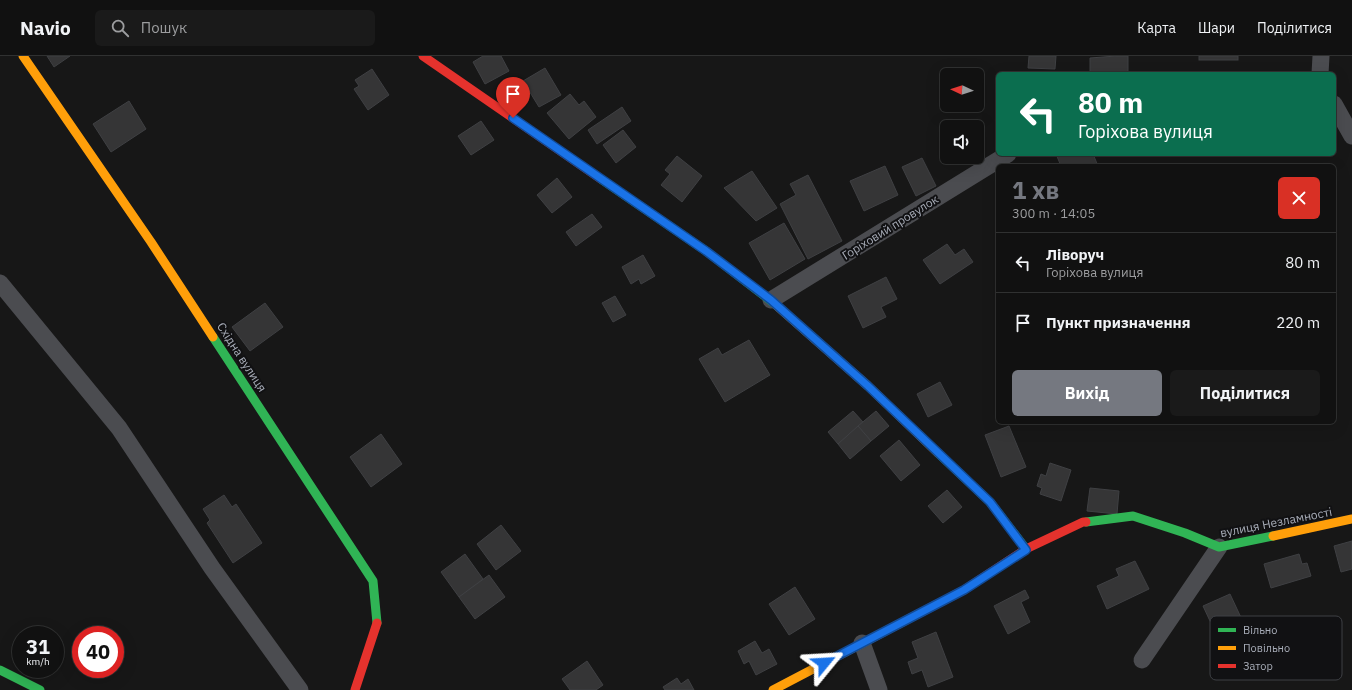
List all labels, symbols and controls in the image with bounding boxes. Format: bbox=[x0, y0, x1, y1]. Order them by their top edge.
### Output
search box bbox=[95, 10, 375, 46]
text: Navio bbox=[20, 16, 71, 40]
icon: search bbox=[109, 17, 131, 39]
text: Пошук bbox=[141, 18, 187, 37]
text: Карта bbox=[1137, 19, 1176, 37]
text: Шари bbox=[1198, 19, 1235, 37]
text: Поділитися bbox=[1257, 19, 1332, 37]
north arrow bbox=[940, 68, 984, 112]
map controls bbox=[940, 68, 984, 164]
pin bbox=[496, 77, 530, 118]
icon: arrive bbox=[502, 83, 524, 105]
text: 80 m bbox=[1078, 84, 1143, 121]
icon: left bbox=[1012, 88, 1064, 140]
button: sound bbox=[940, 120, 984, 164]
text: Горіхова вулиця bbox=[1078, 120, 1213, 143]
text: 1 хв bbox=[1012, 174, 1059, 206]
button: close bbox=[1278, 177, 1320, 219]
street label: Горіховий провулок bbox=[839, 191, 941, 263]
text: 300 m · 14:05 bbox=[1012, 205, 1095, 222]
text: Ліворуч bbox=[1046, 245, 1104, 264]
icon: left bbox=[1012, 252, 1034, 274]
text: 80 m bbox=[1285, 253, 1320, 272]
text: Горіхова вулиця bbox=[1046, 264, 1143, 281]
icon: arrive bbox=[1012, 312, 1034, 334]
text: Пункт призначення bbox=[1046, 313, 1191, 332]
text: 220 m bbox=[1276, 313, 1320, 332]
street label: Східна вулиця bbox=[214, 319, 270, 395]
button: Вихід bbox=[1012, 370, 1162, 416]
button: Поділитися bbox=[1170, 370, 1320, 416]
street label: вулиця Незламності bbox=[1219, 504, 1333, 540]
legend bbox=[1210, 616, 1342, 680]
text: Вільно bbox=[1243, 623, 1278, 637]
speed limit sign: 40 bbox=[72, 626, 124, 678]
text: 31 bbox=[26, 633, 50, 660]
text: Повільно bbox=[1243, 641, 1290, 655]
position arrow bbox=[803, 642, 845, 684]
text: km/h bbox=[26, 655, 50, 668]
text: Затор bbox=[1243, 659, 1273, 673]

